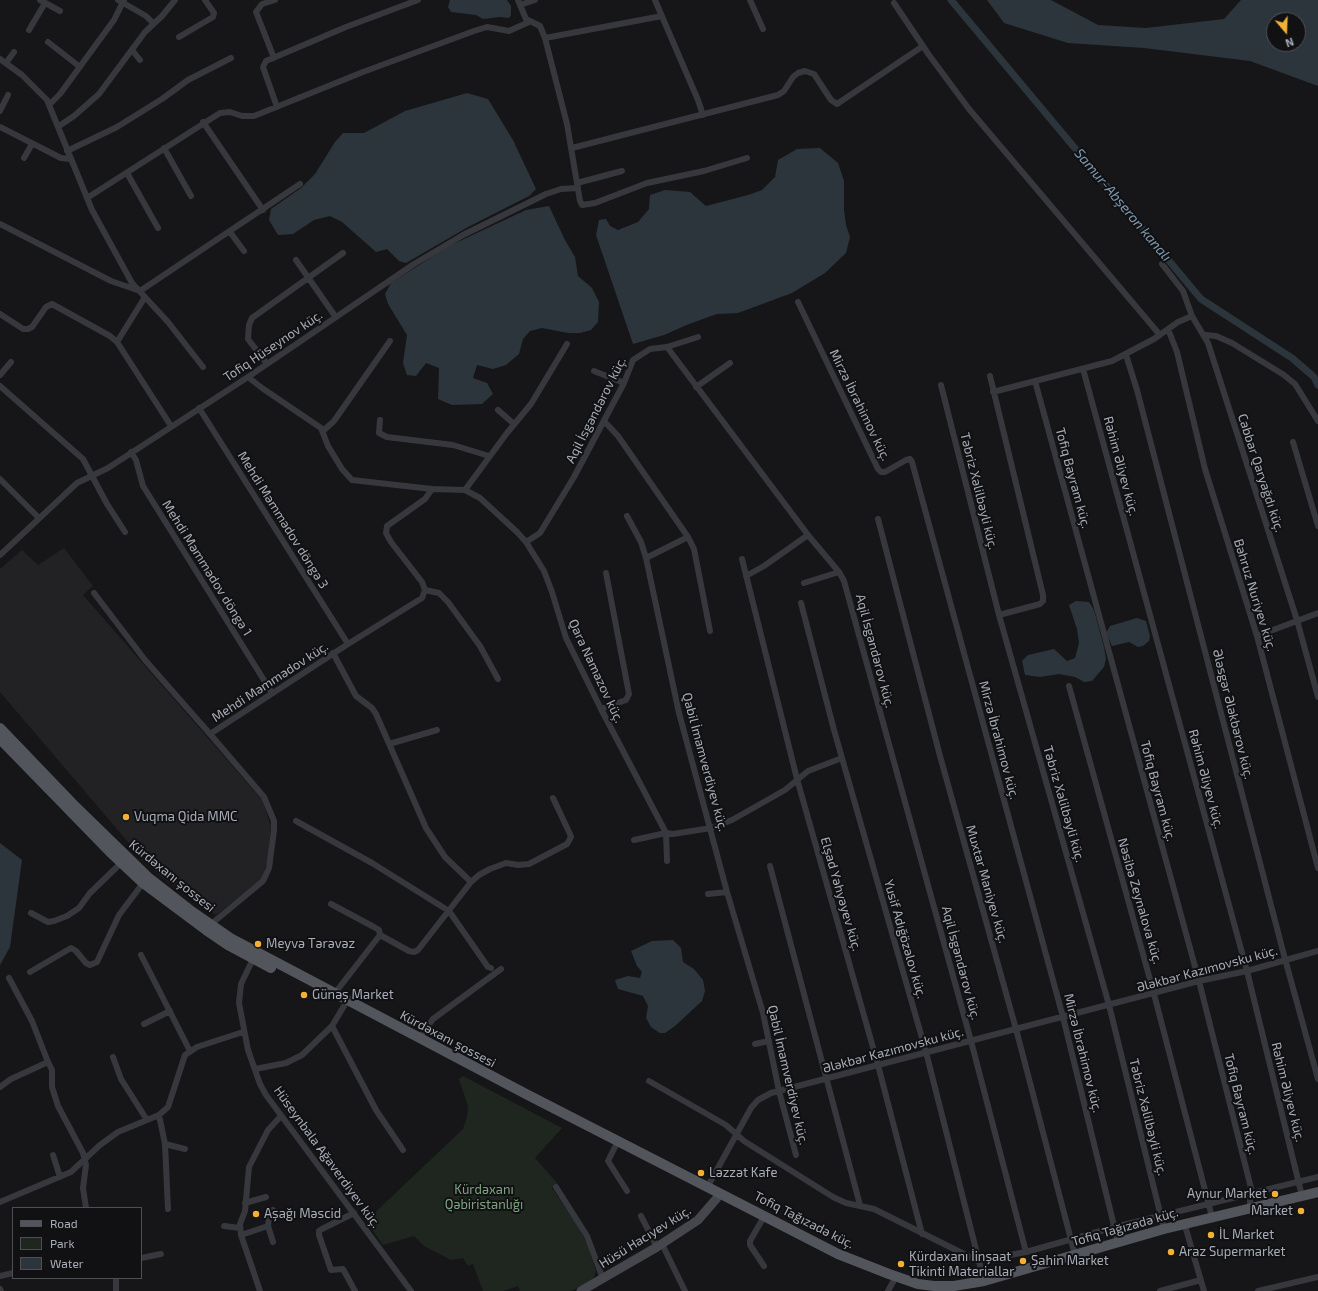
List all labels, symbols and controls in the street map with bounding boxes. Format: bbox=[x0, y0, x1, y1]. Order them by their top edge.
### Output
north arrow bbox=[1266, 12, 1306, 52]
text: N bbox=[1284, 35, 1296, 50]
water label: Samur-Abşeron kanalı bbox=[1071, 145, 1175, 265]
street label: Tofiq Hüseynov küç. bbox=[220, 307, 326, 385]
street label: Mirzə İbrahimov küç. bbox=[826, 347, 894, 463]
street label: Aqil İsgəndərov küç. bbox=[562, 354, 630, 466]
street label: Cabbar Qaryağdı küç. bbox=[1234, 412, 1288, 534]
street label: Rəhim Əliyev küç. bbox=[1100, 415, 1142, 517]
street label: Tofiq Bayram küç. bbox=[1052, 426, 1094, 530]
street label: Təbriz Xəlilbəyli küç. bbox=[957, 431, 1001, 551]
street label: Mehdi Məmmədov döngə 3 bbox=[234, 448, 332, 592]
street label: Mehdi Məmmədov döngə 1 bbox=[159, 497, 255, 639]
street label: Bəhruz Nuriyev küç. bbox=[1230, 537, 1280, 653]
street label: Aqil İsgəndərov küç. bbox=[852, 592, 898, 710]
street label: Qara Namazov küç. bbox=[565, 617, 627, 725]
street label: Mehdi Məmmədov küç. bbox=[209, 639, 331, 725]
street label: Ələsgər Ələkbərov küç. bbox=[1209, 647, 1257, 781]
street label: Mirzə İbrahimov küç. bbox=[976, 679, 1022, 801]
street label: Qabil İmamverdiyev küç. bbox=[679, 691, 731, 833]
street label: Rəhim Əliyev küç. bbox=[1185, 728, 1227, 830]
street label: Tofiq Bayram küç. bbox=[1137, 739, 1179, 843]
street label: Təbriz Xəlilbəyli küç. bbox=[1040, 744, 1088, 864]
place label: Vuqma Qida MMC bbox=[134, 809, 237, 825]
marker: Vuqma Qida MMC bbox=[121, 812, 131, 822]
street label: Muxtar Maniyev küç. bbox=[963, 823, 1011, 945]
street label: Elşad Yəhyəyev küç. bbox=[817, 835, 865, 953]
street label: Nəsibə Zeynalova küç. bbox=[1115, 836, 1165, 966]
street label: Kürdəxanı şossesi bbox=[126, 837, 218, 915]
street label: Yusif Adığözəlov küç. bbox=[881, 878, 929, 1000]
street label: Aqil İsgəndərov küç. bbox=[938, 904, 984, 1022]
place label: Meyvə Tərəvəz bbox=[266, 936, 355, 952]
marker: Meyvə Tərəvəz bbox=[253, 939, 263, 949]
street label: Ələkbər Kazımovsku küç. bbox=[1135, 943, 1279, 995]
place label: Günəş Market bbox=[312, 987, 394, 1003]
marker: Günəş Market bbox=[299, 990, 309, 1000]
street label: Mirzə İbrahimov küç. bbox=[1061, 992, 1105, 1114]
street label: Qabil İmamverdiyev küç. bbox=[764, 1004, 812, 1146]
street label: Kürdəxanı şossesi bbox=[397, 1007, 499, 1071]
street label: Ələkbər Kazımovsku küç. bbox=[821, 1024, 965, 1076]
street label: Rəhim Əliyev küç. bbox=[1268, 1040, 1308, 1144]
street label: Tofiq Bayram küç. bbox=[1221, 1052, 1261, 1156]
street label: Təbriz Xəlilbəyli küç. bbox=[1126, 1057, 1170, 1177]
street label: Hüseynbala Ağaverdiyev küç. bbox=[270, 1083, 384, 1231]
place label: Ləzzət Kafe bbox=[709, 1165, 777, 1181]
marker: Ləzzət Kafe bbox=[696, 1168, 706, 1178]
park label: Kürdəxanı Qəbiristanlığı bbox=[445, 1182, 523, 1213]
place label: Aynur Market bbox=[1187, 1186, 1267, 1202]
street label: Tofiq Tağızadə küç. bbox=[751, 1188, 857, 1252]
marker: Aynur Market bbox=[1270, 1189, 1280, 1199]
street label: Hüsü Hacıyev küç. bbox=[596, 1202, 694, 1272]
place label: Market bbox=[1251, 1203, 1293, 1219]
street label: Tofiq Tağızadə küç. bbox=[1070, 1204, 1180, 1250]
place label: Aşağı Məscid bbox=[264, 1206, 341, 1222]
marker: Market bbox=[1296, 1206, 1306, 1216]
legend bbox=[12, 1207, 142, 1279]
marker: Aşağı Məscid bbox=[251, 1209, 261, 1219]
text: Road bbox=[50, 1216, 78, 1230]
place label: İL Market bbox=[1219, 1227, 1274, 1243]
marker: İL Market bbox=[1206, 1230, 1216, 1240]
text: Park bbox=[50, 1236, 75, 1250]
place label: Araz Supermarket bbox=[1179, 1244, 1285, 1260]
marker: Araz Supermarket bbox=[1166, 1247, 1176, 1257]
place label: Kürdəxanı İinşaat Tikinti Materiallar bbox=[909, 1249, 1014, 1280]
place label: Şahin Market bbox=[1031, 1253, 1109, 1269]
text: Water bbox=[50, 1256, 84, 1270]
marker: Şahin Market bbox=[1018, 1256, 1028, 1266]
marker: Kürdəxanı İinşaat Tikinti Materiallar bbox=[896, 1259, 906, 1269]

